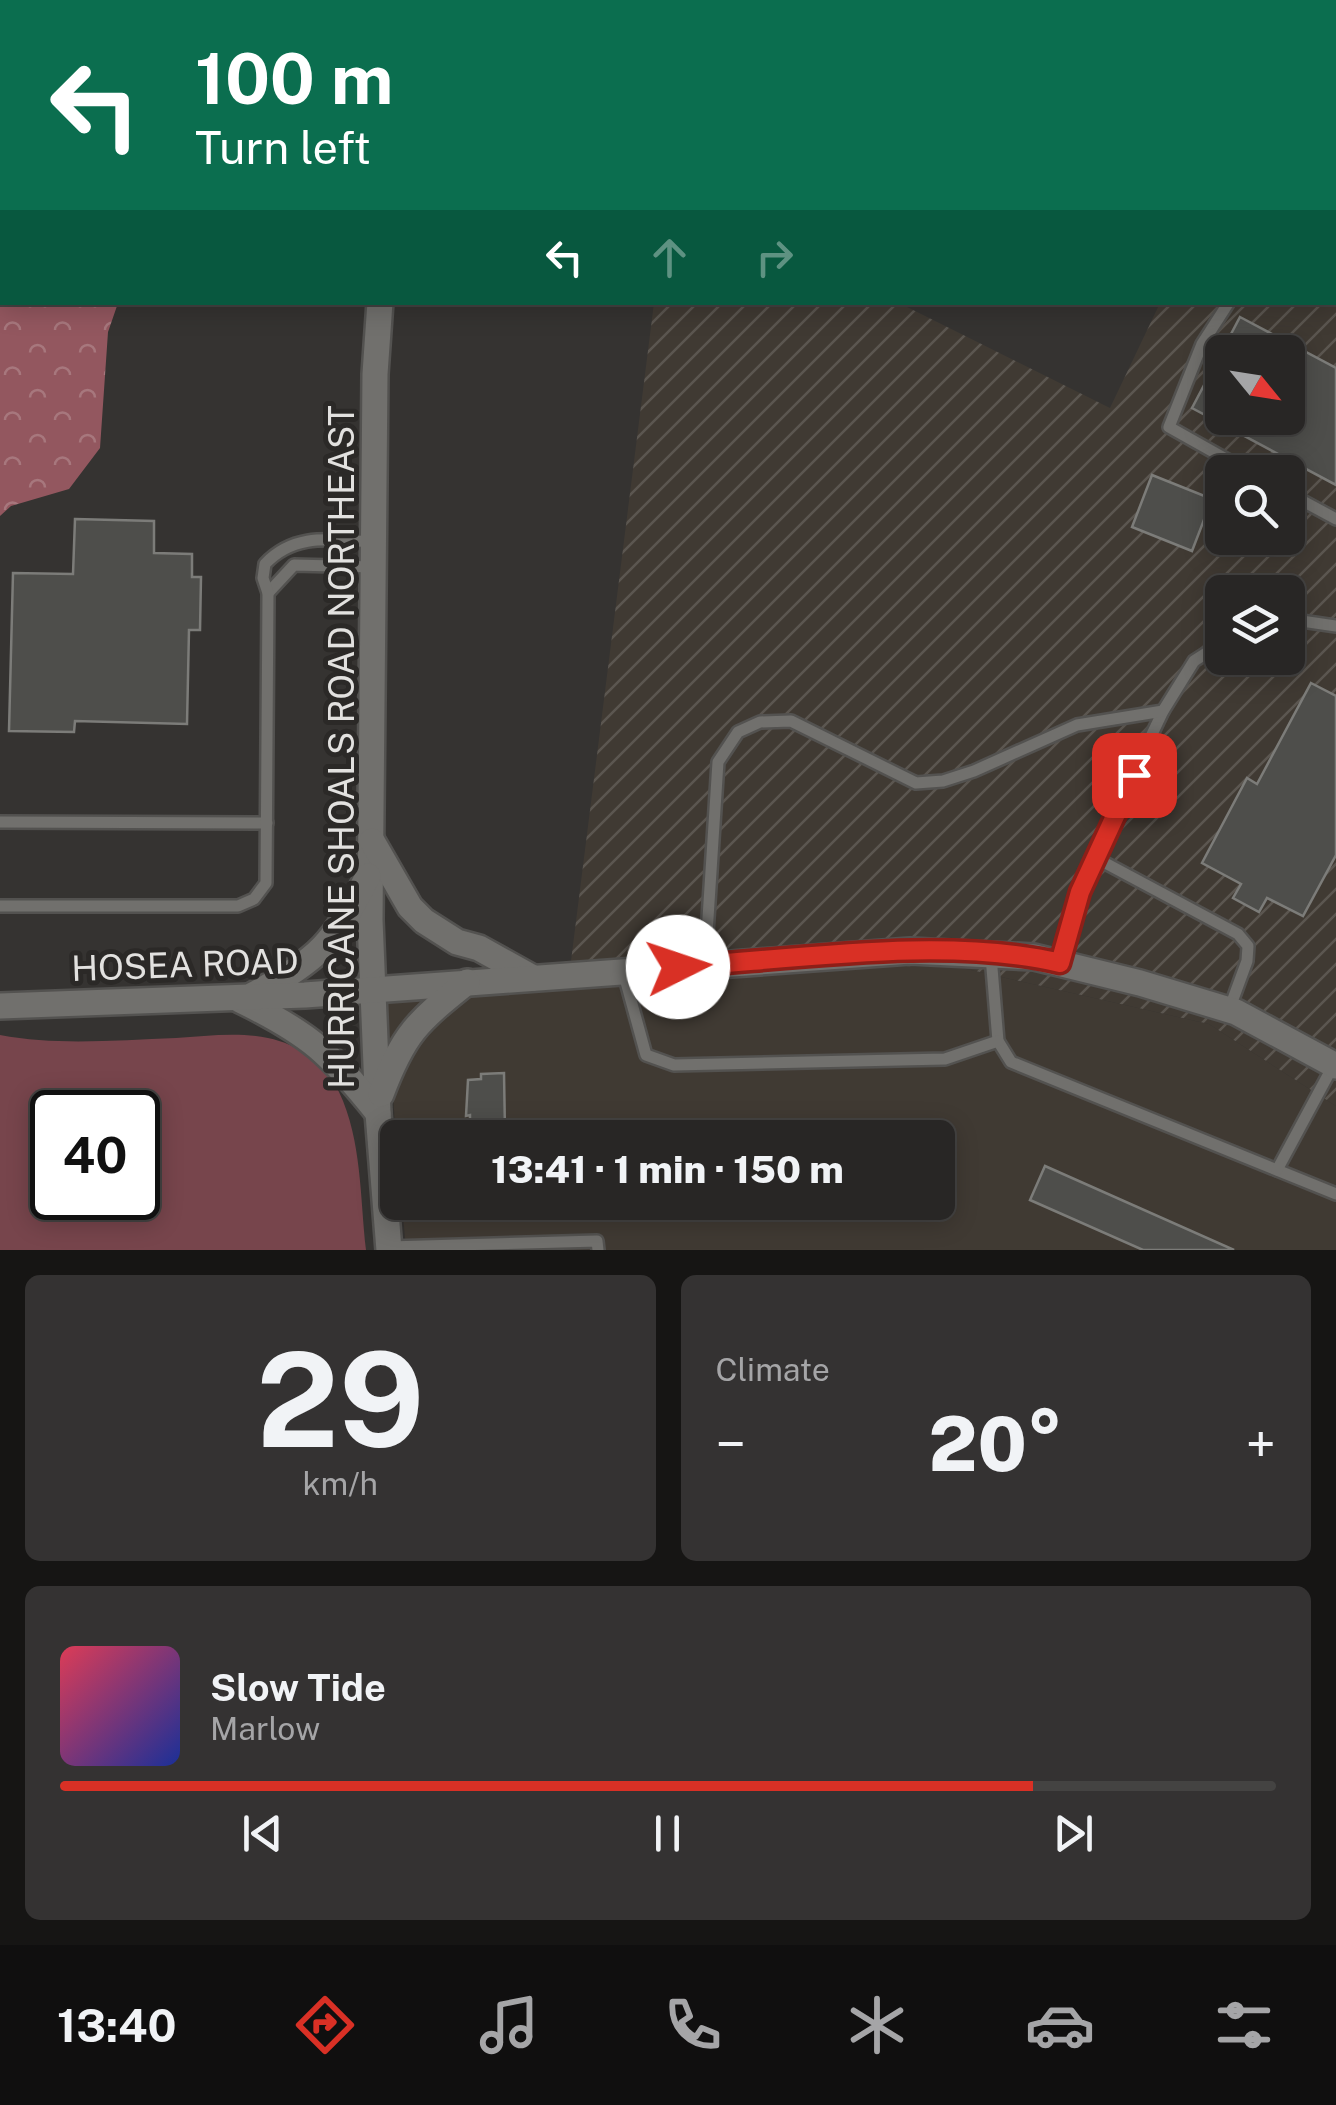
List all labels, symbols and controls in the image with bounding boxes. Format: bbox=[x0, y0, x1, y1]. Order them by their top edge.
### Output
text: 100 m bbox=[195, 37, 393, 120]
icon: left bbox=[30, 40, 160, 170]
text: Turn left bbox=[195, 121, 371, 174]
icon: left bbox=[537, 230, 592, 285]
icon: ahead bbox=[642, 230, 697, 285]
icon: right bbox=[747, 230, 802, 285]
north arrow bbox=[1205, 335, 1305, 435]
map controls bbox=[1205, 335, 1305, 675]
street label: HURRICANE SHOALS ROAD NORTHEAST bbox=[321, 405, 362, 1089]
button: search bbox=[1205, 455, 1305, 555]
button: layers bbox=[1205, 575, 1305, 675]
pin bbox=[1092, 733, 1177, 818]
icon: arrive bbox=[1107, 748, 1162, 803]
position arrow bbox=[626, 915, 730, 1019]
street label: HOSEA ROAD bbox=[71, 940, 299, 989]
speed limit sign: 40 bbox=[30, 1090, 160, 1220]
text: 13:41 · 1 min · 150 m bbox=[491, 1147, 844, 1192]
text: 29 bbox=[256, 1324, 424, 1476]
text: Climate bbox=[716, 1351, 830, 1388]
text: 20° bbox=[929, 1400, 1063, 1488]
text: − bbox=[716, 1412, 746, 1476]
text: + bbox=[1245, 1412, 1276, 1476]
text: km/h bbox=[303, 1465, 378, 1502]
text: Slow Tide bbox=[210, 1665, 386, 1710]
text: Marlow bbox=[210, 1710, 320, 1747]
icon: previous bbox=[235, 1806, 290, 1861]
icon: pause bbox=[640, 1806, 695, 1861]
icon: next bbox=[1046, 1806, 1101, 1861]
icon: directions bbox=[290, 1990, 360, 2060]
icon: music bbox=[474, 1990, 544, 2060]
icon: phone bbox=[658, 1990, 728, 2060]
icon: climate bbox=[842, 1990, 912, 2060]
icon: car bbox=[1025, 1990, 1095, 2060]
icon: filters bbox=[1209, 1990, 1279, 2060]
text: 13:40 bbox=[57, 1999, 177, 2052]

